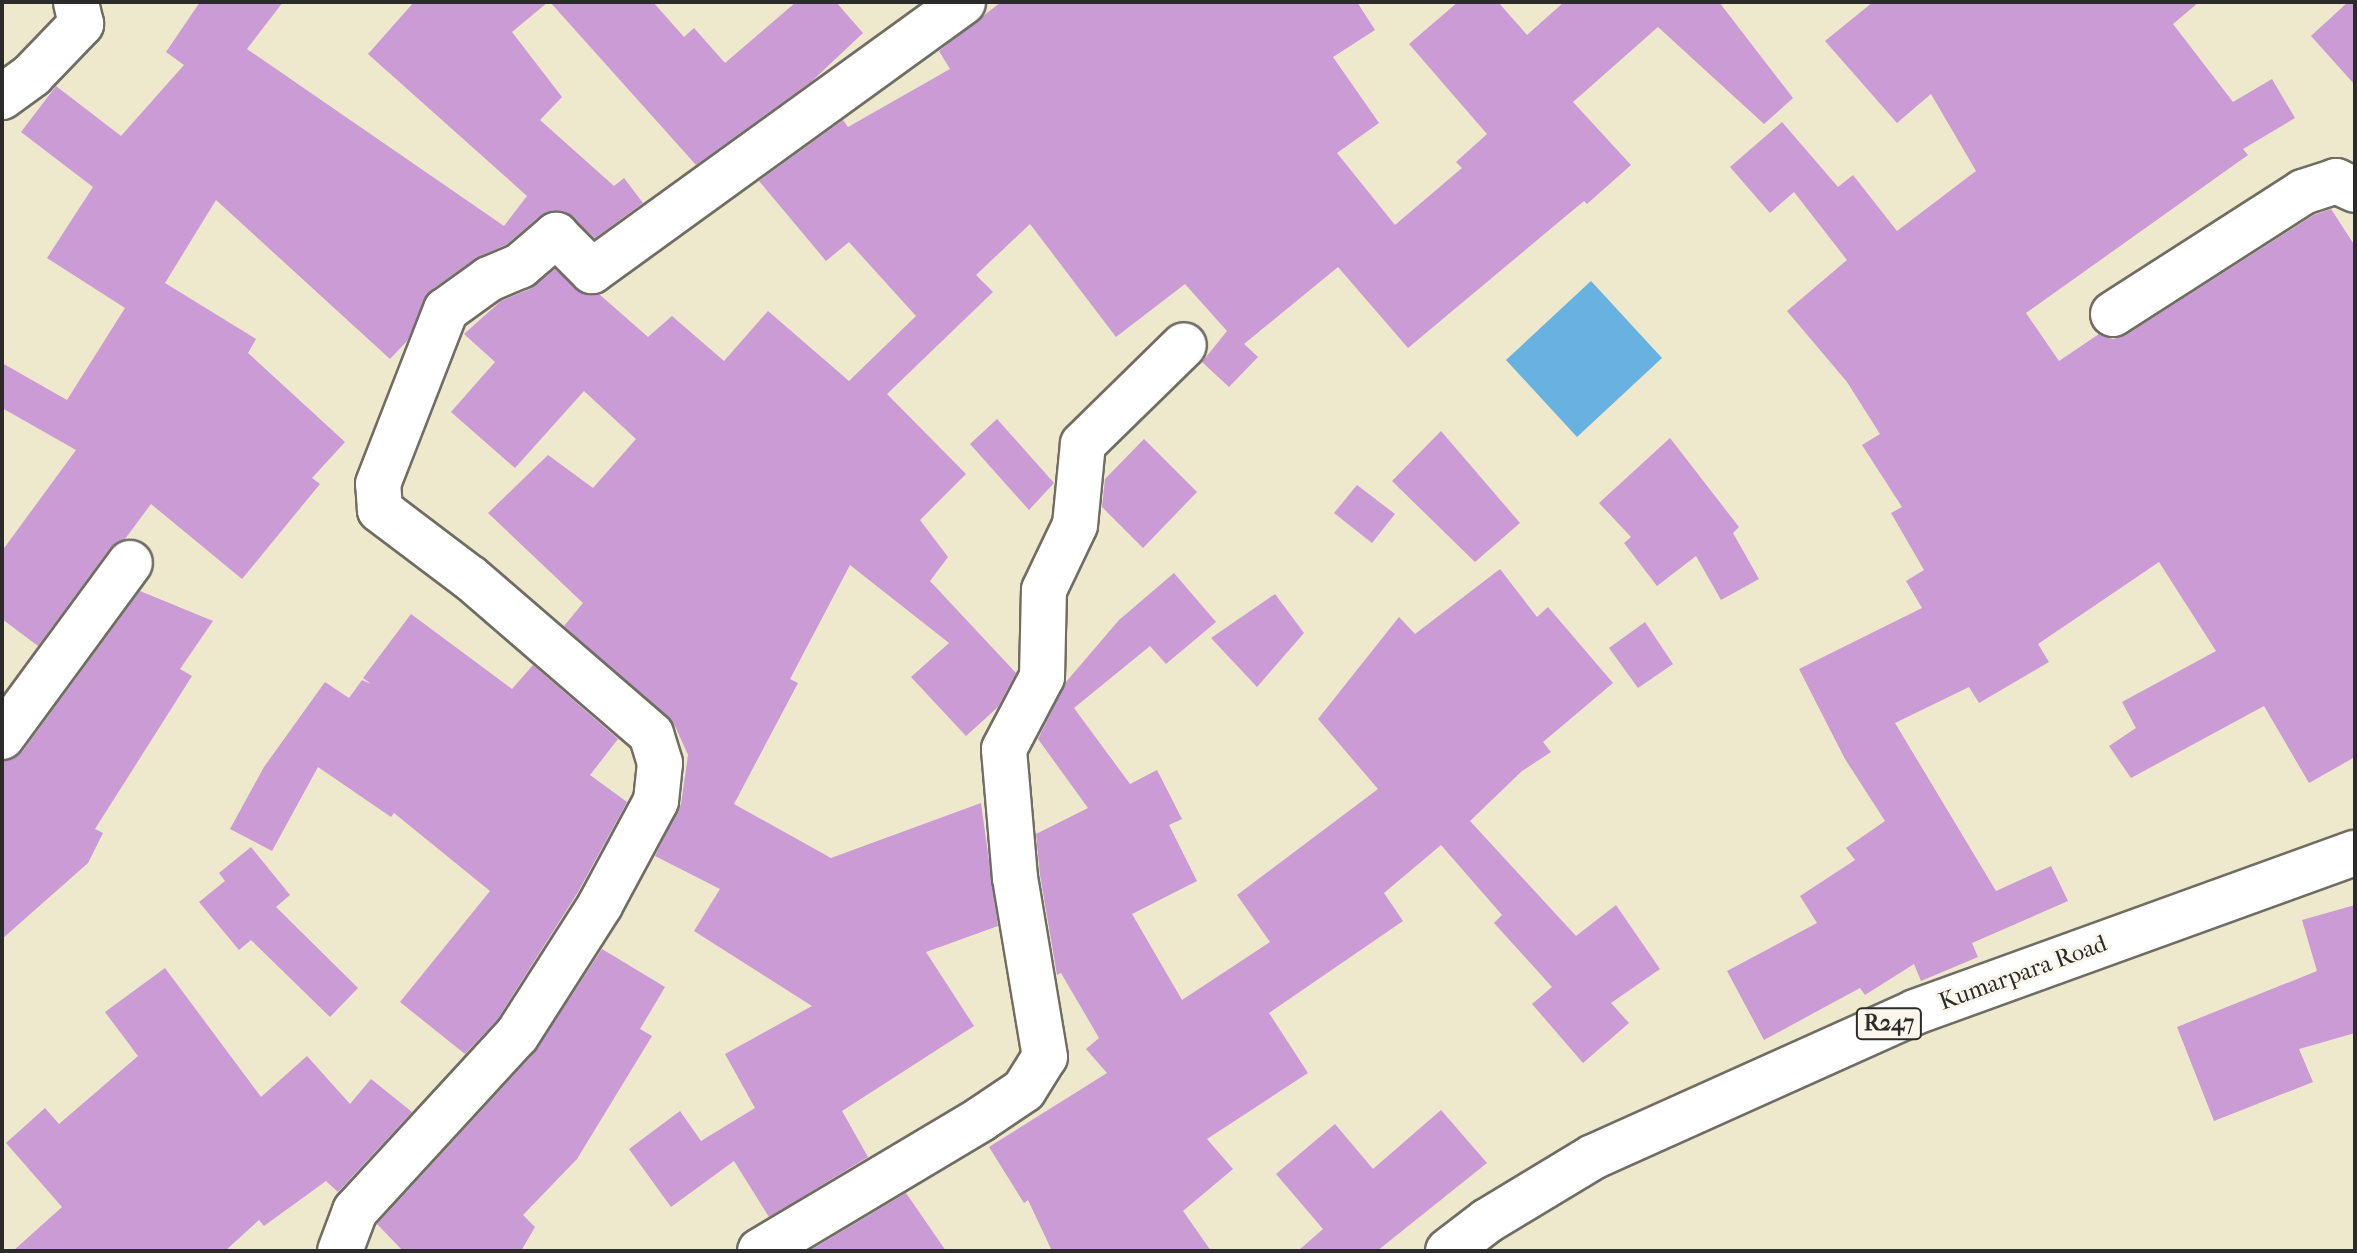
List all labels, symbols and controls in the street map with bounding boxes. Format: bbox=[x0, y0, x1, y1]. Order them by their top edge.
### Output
street label: Kumarpara Road bbox=[1935, 929, 2111, 1017]
road number: R247 bbox=[1855, 1006, 1923, 1042]

